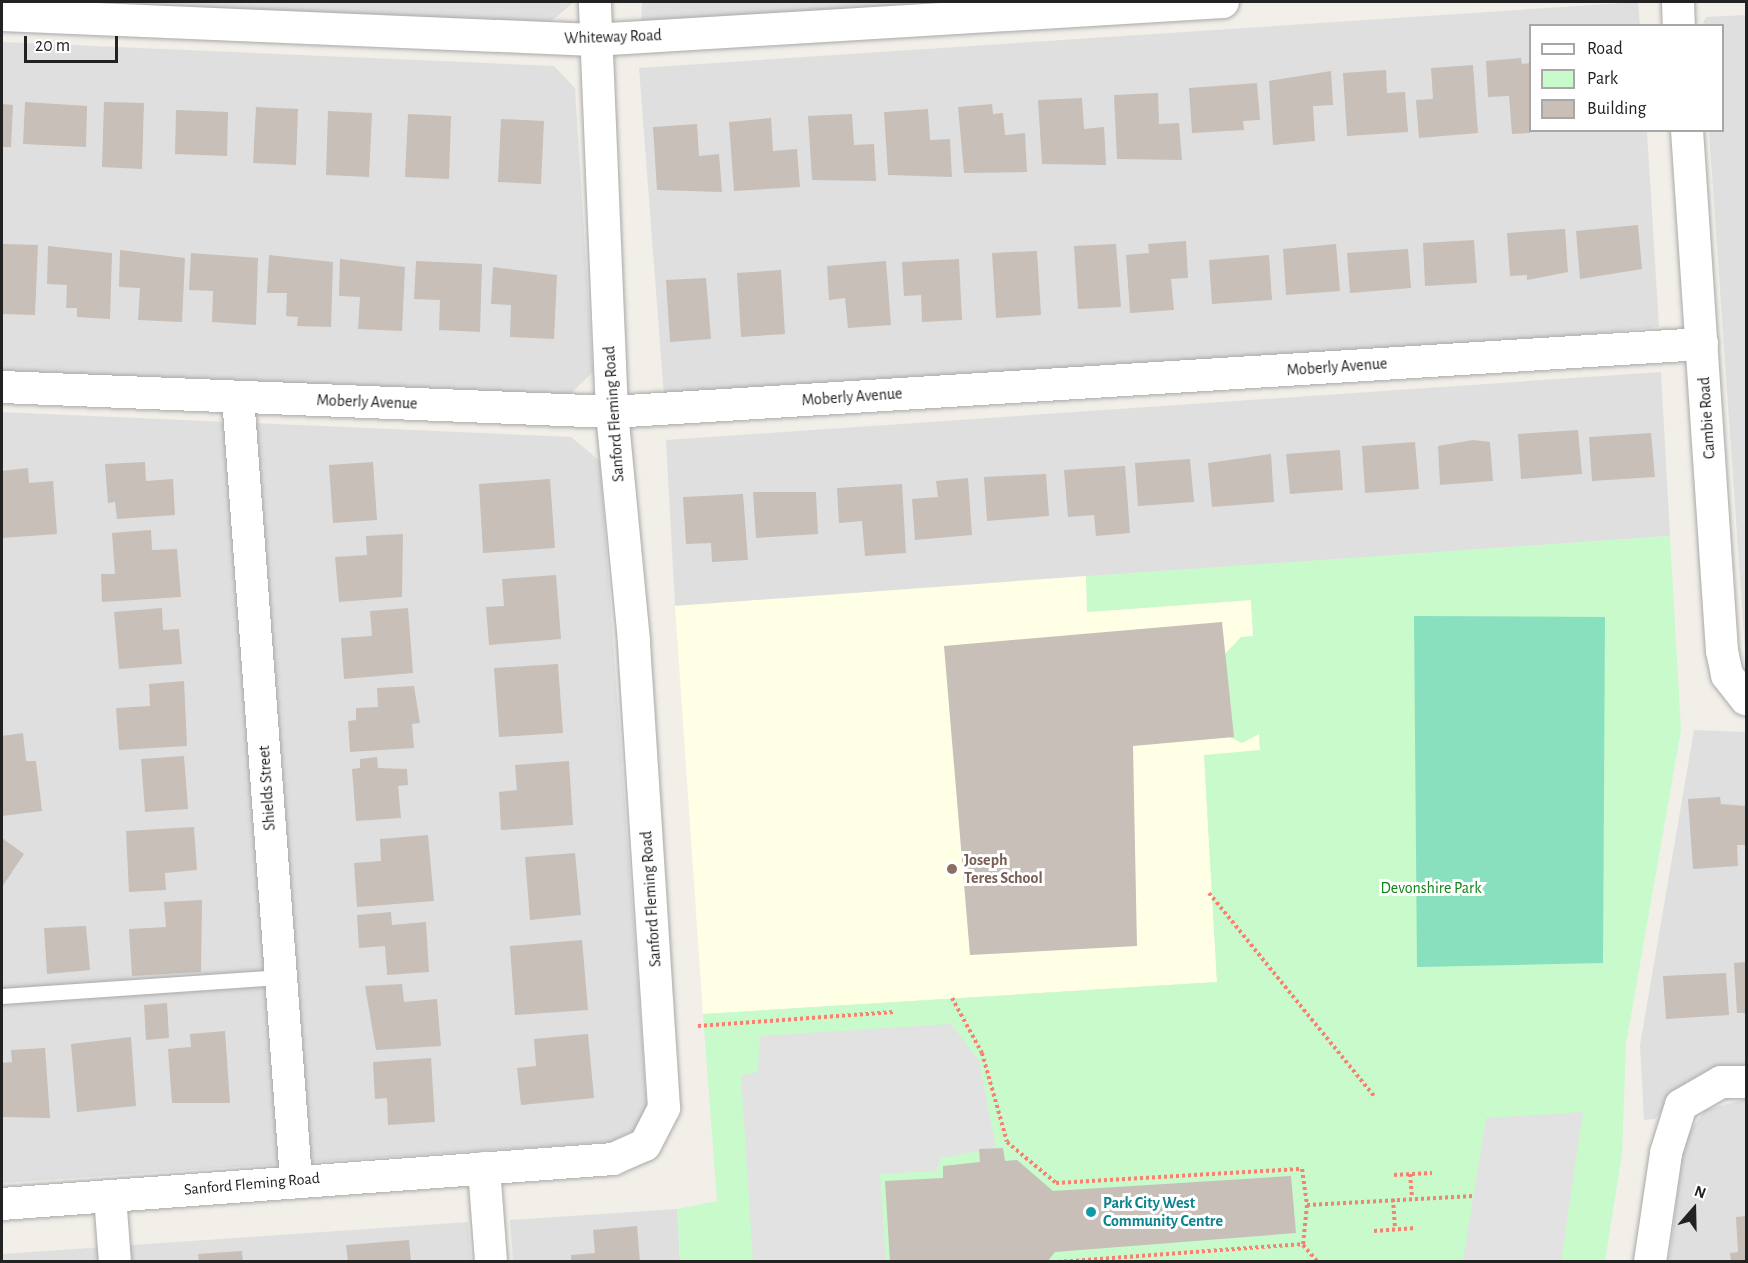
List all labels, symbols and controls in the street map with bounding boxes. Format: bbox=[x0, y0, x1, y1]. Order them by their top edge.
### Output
scale bar bbox=[27, 24, 122, 62]
legend bbox=[1529, 24, 1724, 132]
street label: Whiteway Road bbox=[564, 26, 662, 48]
text: 20 m bbox=[35, 37, 70, 55]
text: Road bbox=[1587, 40, 1623, 58]
text: Park bbox=[1587, 70, 1618, 88]
text: Building bbox=[1587, 100, 1646, 118]
street label: Sanford Fleming Road bbox=[600, 345, 628, 483]
street label: Moberly Avenue bbox=[1286, 354, 1388, 380]
street label: Cambie Road bbox=[1695, 376, 1719, 460]
street label: Moberly Avenue bbox=[801, 384, 903, 410]
street label: Moberly Avenue bbox=[316, 391, 418, 413]
street label: Shields Street bbox=[254, 745, 280, 831]
street label: Sanford Fleming Road bbox=[637, 830, 665, 968]
place label: Joseph Teres School bbox=[964, 850, 1043, 888]
marker: Joseph Teres School bbox=[945, 862, 959, 876]
park label: Devonshire Park bbox=[1380, 878, 1482, 898]
street label: Sanford Fleming Road bbox=[183, 1168, 321, 1200]
north arrow bbox=[1664, 1179, 1724, 1239]
text: N bbox=[1692, 1183, 1708, 1202]
place label: Park City West Community Centre bbox=[1103, 1193, 1223, 1231]
marker: Park City West Community Centre bbox=[1084, 1205, 1098, 1219]

